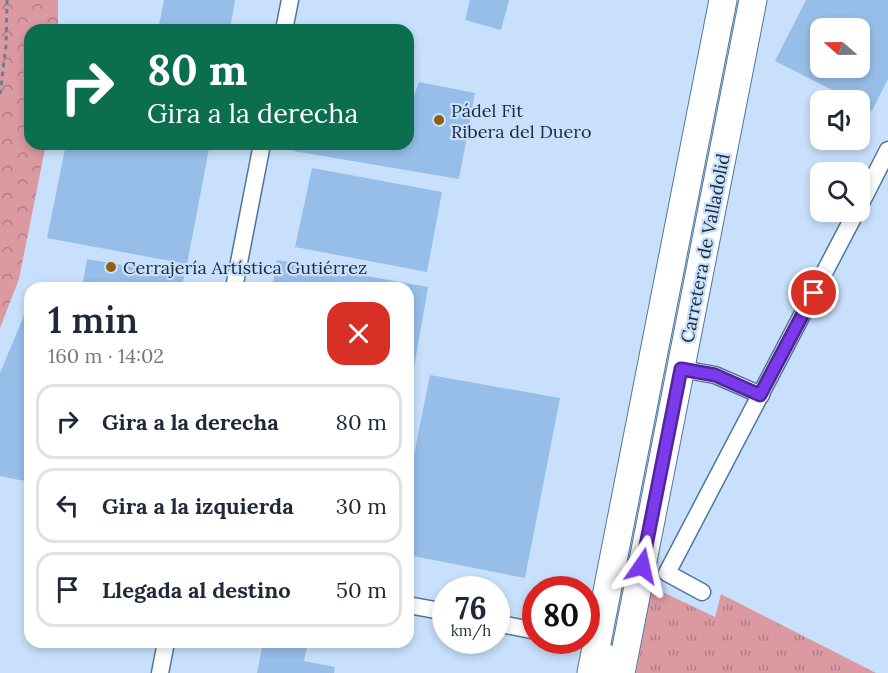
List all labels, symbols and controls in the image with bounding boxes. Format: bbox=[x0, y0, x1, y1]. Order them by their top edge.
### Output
north arrow bbox=[810, 18, 870, 78]
map controls bbox=[810, 18, 870, 222]
text: 80 m bbox=[147, 43, 247, 97]
icon: right bbox=[48, 48, 126, 126]
button: sound bbox=[810, 90, 870, 150]
text: Gira a la derecha bbox=[147, 96, 358, 130]
place label: Pádel Fit Ribera del Duero bbox=[451, 99, 592, 143]
marker: Pádel Fit Ribera del Duero bbox=[432, 113, 446, 127]
street label: Carretera de Valladolid bbox=[675, 151, 735, 345]
button: search bbox=[810, 162, 870, 222]
place label: Cerrajería Artística Gutiérrez bbox=[123, 256, 367, 279]
marker: Cerrajería Artística Gutiérrez bbox=[104, 260, 118, 274]
pin bbox=[788, 267, 839, 318]
icon: arrive bbox=[797, 276, 830, 309]
text: 1 min bbox=[48, 297, 138, 343]
button: close bbox=[327, 302, 390, 365]
text: 160 m · 14:02 bbox=[48, 343, 164, 368]
icon: right bbox=[51, 405, 84, 438]
text: Gira a la derecha bbox=[102, 408, 279, 436]
text: 80 m bbox=[336, 408, 387, 436]
icon: left bbox=[51, 489, 84, 522]
text: Gira a la izquierda bbox=[102, 492, 294, 520]
text: 30 m bbox=[336, 492, 387, 520]
position arrow bbox=[610, 534, 674, 598]
icon: arrive bbox=[51, 573, 84, 606]
text: Llegada al destino bbox=[102, 576, 291, 604]
text: 50 m bbox=[336, 576, 387, 604]
speed limit sign: 80 bbox=[522, 576, 600, 654]
text: 76 bbox=[455, 589, 487, 627]
text: km/h bbox=[451, 621, 491, 640]

